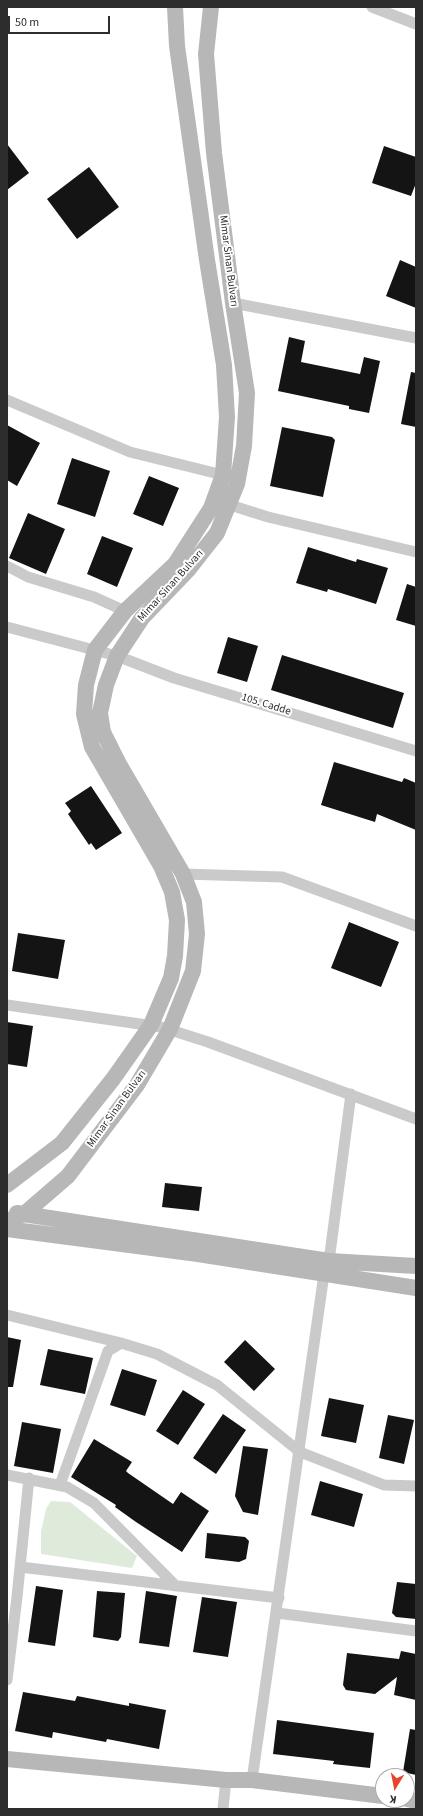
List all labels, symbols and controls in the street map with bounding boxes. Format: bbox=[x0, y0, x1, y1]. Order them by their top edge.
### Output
scale bar bbox=[10, 8, 112, 34]
text: 50 m bbox=[15, 14, 39, 31]
street label: Mimar Sinan Bulvarı bbox=[216, 215, 240, 307]
street label: Mimar Sinan Bulvarı bbox=[135, 547, 207, 625]
street label: 105. Cadde bbox=[240, 691, 292, 719]
street label: Mimar Sinan Bulvarı bbox=[85, 1068, 149, 1150]
north arrow bbox=[375, 1768, 415, 1808]
text: K bbox=[388, 1791, 398, 1807]

